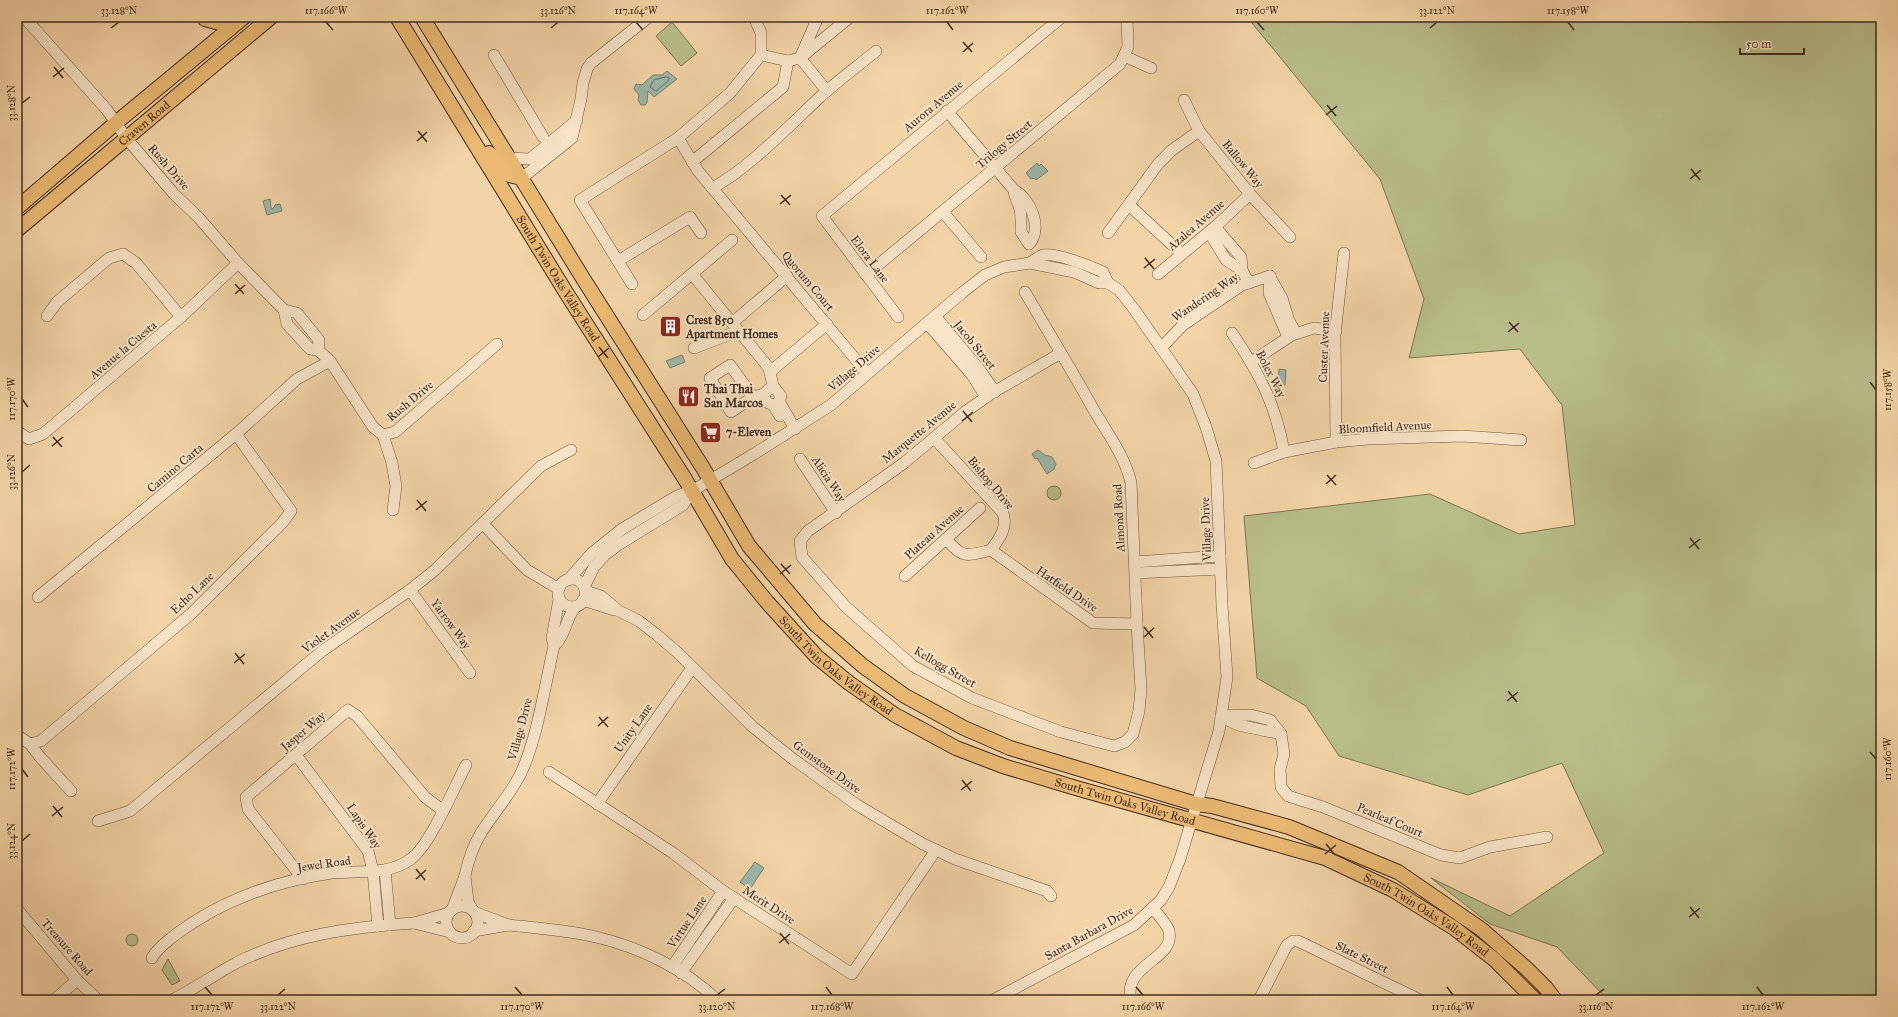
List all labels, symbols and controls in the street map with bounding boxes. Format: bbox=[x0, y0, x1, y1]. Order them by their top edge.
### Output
text: 33.128°N bbox=[101, 5, 138, 17]
text: 117.166°W bbox=[305, 5, 348, 17]
text: 33.126°N bbox=[540, 5, 577, 17]
text: 117.164°W bbox=[615, 5, 658, 17]
text: 117.162°W bbox=[926, 5, 969, 17]
text: 117.160°W bbox=[1235, 5, 1279, 17]
text: 33.122°N bbox=[1419, 5, 1455, 17]
text: 117.158°W bbox=[1547, 5, 1590, 17]
scale bar bbox=[1740, 30, 1804, 56]
text: 50 m bbox=[1746, 37, 1771, 51]
street label: Aurora Avenue bbox=[900, 77, 965, 135]
text: 33.128°N bbox=[6, 84, 18, 121]
street label: Craven Road bbox=[116, 98, 173, 149]
street label: Trilogy Street bbox=[973, 116, 1036, 172]
street label: Ballow Way bbox=[1220, 137, 1267, 191]
street label: Rush Drive bbox=[145, 141, 193, 193]
street label: Azalea Avenue bbox=[1164, 197, 1227, 254]
street label: South Twin Oaks Valley Road bbox=[513, 213, 602, 344]
street label: Elora Lane bbox=[848, 233, 892, 285]
street label: Quorum Court bbox=[779, 248, 838, 314]
street label: Wandering Way bbox=[1169, 269, 1242, 325]
street label: Custer Avenue bbox=[1316, 311, 1332, 383]
place label: Crest 850 Apartment Homes bbox=[685, 313, 779, 342]
building icon: Crest 850 Apartment Homes bbox=[658, 314, 684, 340]
street label: Jacob Street bbox=[949, 316, 999, 374]
street label: Avenue la Cuesta bbox=[86, 317, 160, 383]
street label: Village Drive bbox=[824, 342, 883, 396]
street label: Bolex Way bbox=[1253, 348, 1289, 400]
text: 117.158°W bbox=[1882, 368, 1894, 411]
text: 117.170°W bbox=[6, 377, 18, 421]
street label: Rush Drive bbox=[384, 378, 436, 424]
place label: Thai Thai San Marcos bbox=[703, 382, 763, 410]
restaurant icon: Thai Thai San Marcos bbox=[676, 383, 702, 409]
street label: Marquette Avenue bbox=[879, 398, 959, 467]
street label: Bloomfield Avenue bbox=[1338, 418, 1432, 436]
supermarket icon: 7-Eleven bbox=[698, 419, 724, 445]
place label: 7-Eleven bbox=[726, 425, 772, 439]
street label: Camino Carta bbox=[144, 440, 207, 496]
text: 33.126°N bbox=[6, 453, 18, 490]
street label: Alicia Way bbox=[808, 453, 849, 505]
street label: Bishop Drive bbox=[965, 454, 1017, 512]
street label: Almond Road bbox=[1110, 484, 1128, 553]
street label: Village Drive bbox=[1198, 497, 1215, 562]
street label: Plateau Avenue bbox=[902, 502, 966, 562]
street label: Hatfield Drive bbox=[1034, 563, 1100, 615]
street label: Echo Lane bbox=[168, 569, 216, 617]
street label: Yarrow Way bbox=[428, 596, 474, 652]
street label: Violet Avenue bbox=[298, 604, 363, 656]
street label: South Twin Oaks Valley Road bbox=[776, 613, 895, 718]
street label: Kellogg Street bbox=[911, 644, 979, 692]
street label: Village Drive bbox=[505, 696, 536, 763]
street label: Unity Lane bbox=[611, 701, 655, 755]
street label: Jasper Way bbox=[276, 708, 329, 756]
text: 117.160°W bbox=[1882, 737, 1894, 781]
street label: Gemstone Drive bbox=[790, 738, 864, 796]
text: 117.172°W bbox=[6, 747, 18, 790]
street label: South Twin Oaks Valley Road bbox=[1053, 775, 1197, 828]
street label: Pearleaf Court bbox=[1355, 800, 1426, 840]
street label: Lapis Way bbox=[344, 801, 384, 852]
text: 33.124°N bbox=[6, 822, 18, 859]
street label: Jewel Road bbox=[294, 853, 352, 876]
street label: South Twin Oaks Valley Road bbox=[1361, 870, 1491, 959]
street label: Merit Drive bbox=[740, 883, 798, 927]
street label: Virtue Lane bbox=[664, 893, 710, 952]
street label: Santa Barbara Drive bbox=[1042, 903, 1136, 963]
street label: Treasure Road bbox=[39, 916, 95, 978]
street label: Slate Street bbox=[1333, 938, 1391, 976]
text: 117.172°W bbox=[191, 1001, 234, 1013]
text: 33.122°N bbox=[260, 1001, 296, 1013]
text: 117.170°W bbox=[500, 1001, 544, 1013]
text: 33.120°N bbox=[699, 1001, 736, 1013]
text: 117.168°W bbox=[811, 1001, 854, 1013]
text: 117.166°W bbox=[1122, 1001, 1165, 1013]
text: 117.164°W bbox=[1432, 1001, 1475, 1013]
text: 33.116°N bbox=[1578, 1001, 1614, 1013]
text: 117.162°W bbox=[1742, 1001, 1785, 1013]

